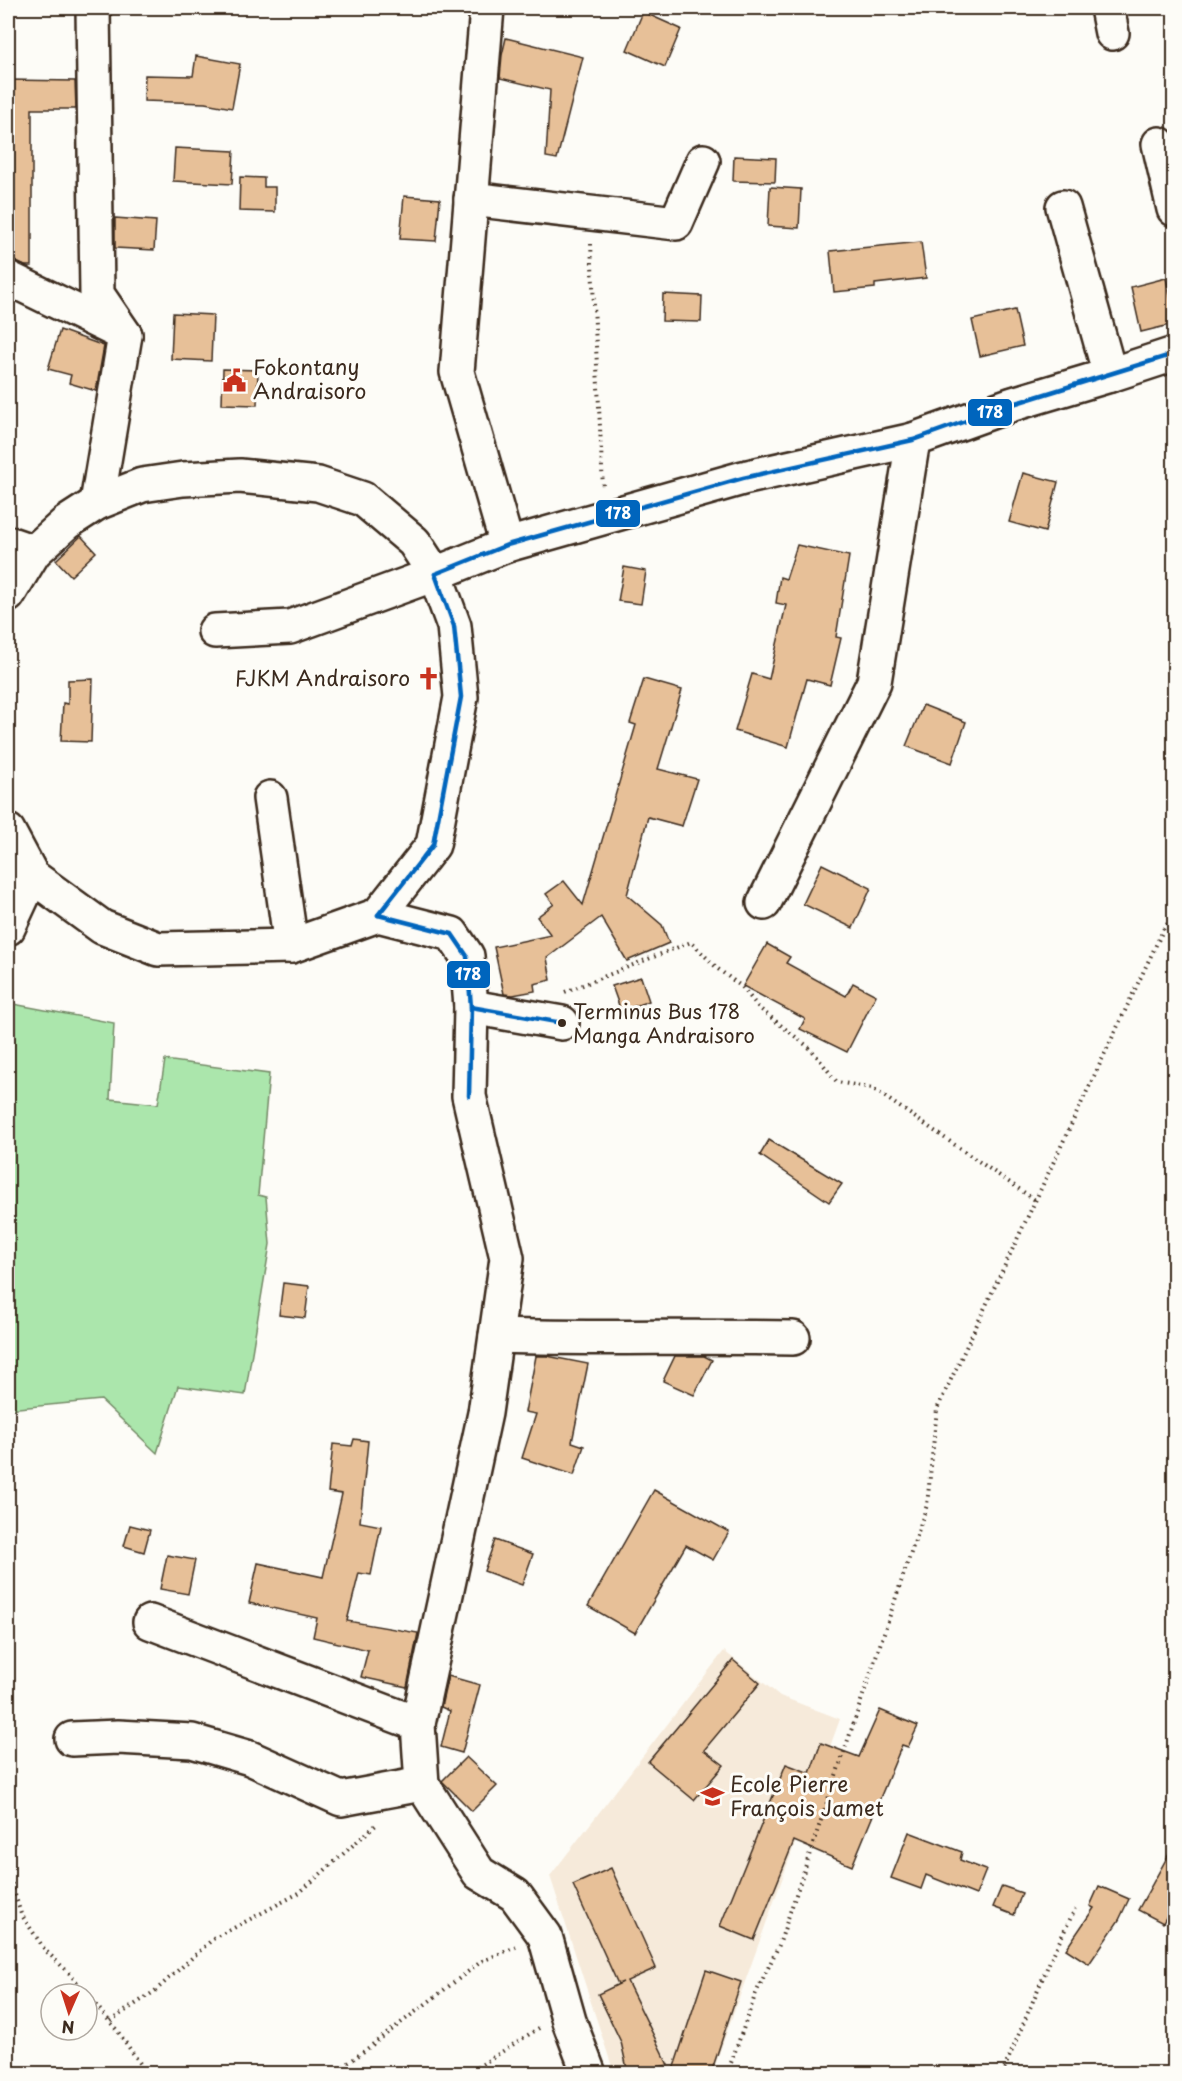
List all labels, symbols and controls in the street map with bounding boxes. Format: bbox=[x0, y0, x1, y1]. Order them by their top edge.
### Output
place label: Fokontany Andraisoro bbox=[253, 350, 366, 406]
public building icon: Fokontany Andraisoro bbox=[222, 367, 248, 393]
line badge: 178 bbox=[967, 398, 1013, 427]
text: 178 bbox=[977, 399, 1003, 423]
line badge: 178 bbox=[595, 499, 641, 528]
text: 178 bbox=[605, 500, 631, 524]
place label: FJKM Andraisoro bbox=[235, 661, 410, 693]
church icon: FJKM Andraisoro bbox=[415, 666, 441, 692]
line badge: 178 bbox=[446, 960, 491, 989]
text: 178 bbox=[455, 961, 481, 985]
place label: Terminus Bus 178 Manga Andraisoro bbox=[573, 996, 755, 1050]
marker: Terminus Bus 178 Manga Andraisoro bbox=[556, 1017, 568, 1029]
place label: Ecole Pierre François Jamet bbox=[730, 1767, 884, 1823]
school or university icon: Ecole Pierre François Jamet bbox=[699, 1784, 725, 1810]
north arrow bbox=[39, 1982, 99, 2042]
text: N bbox=[61, 2016, 75, 2040]

